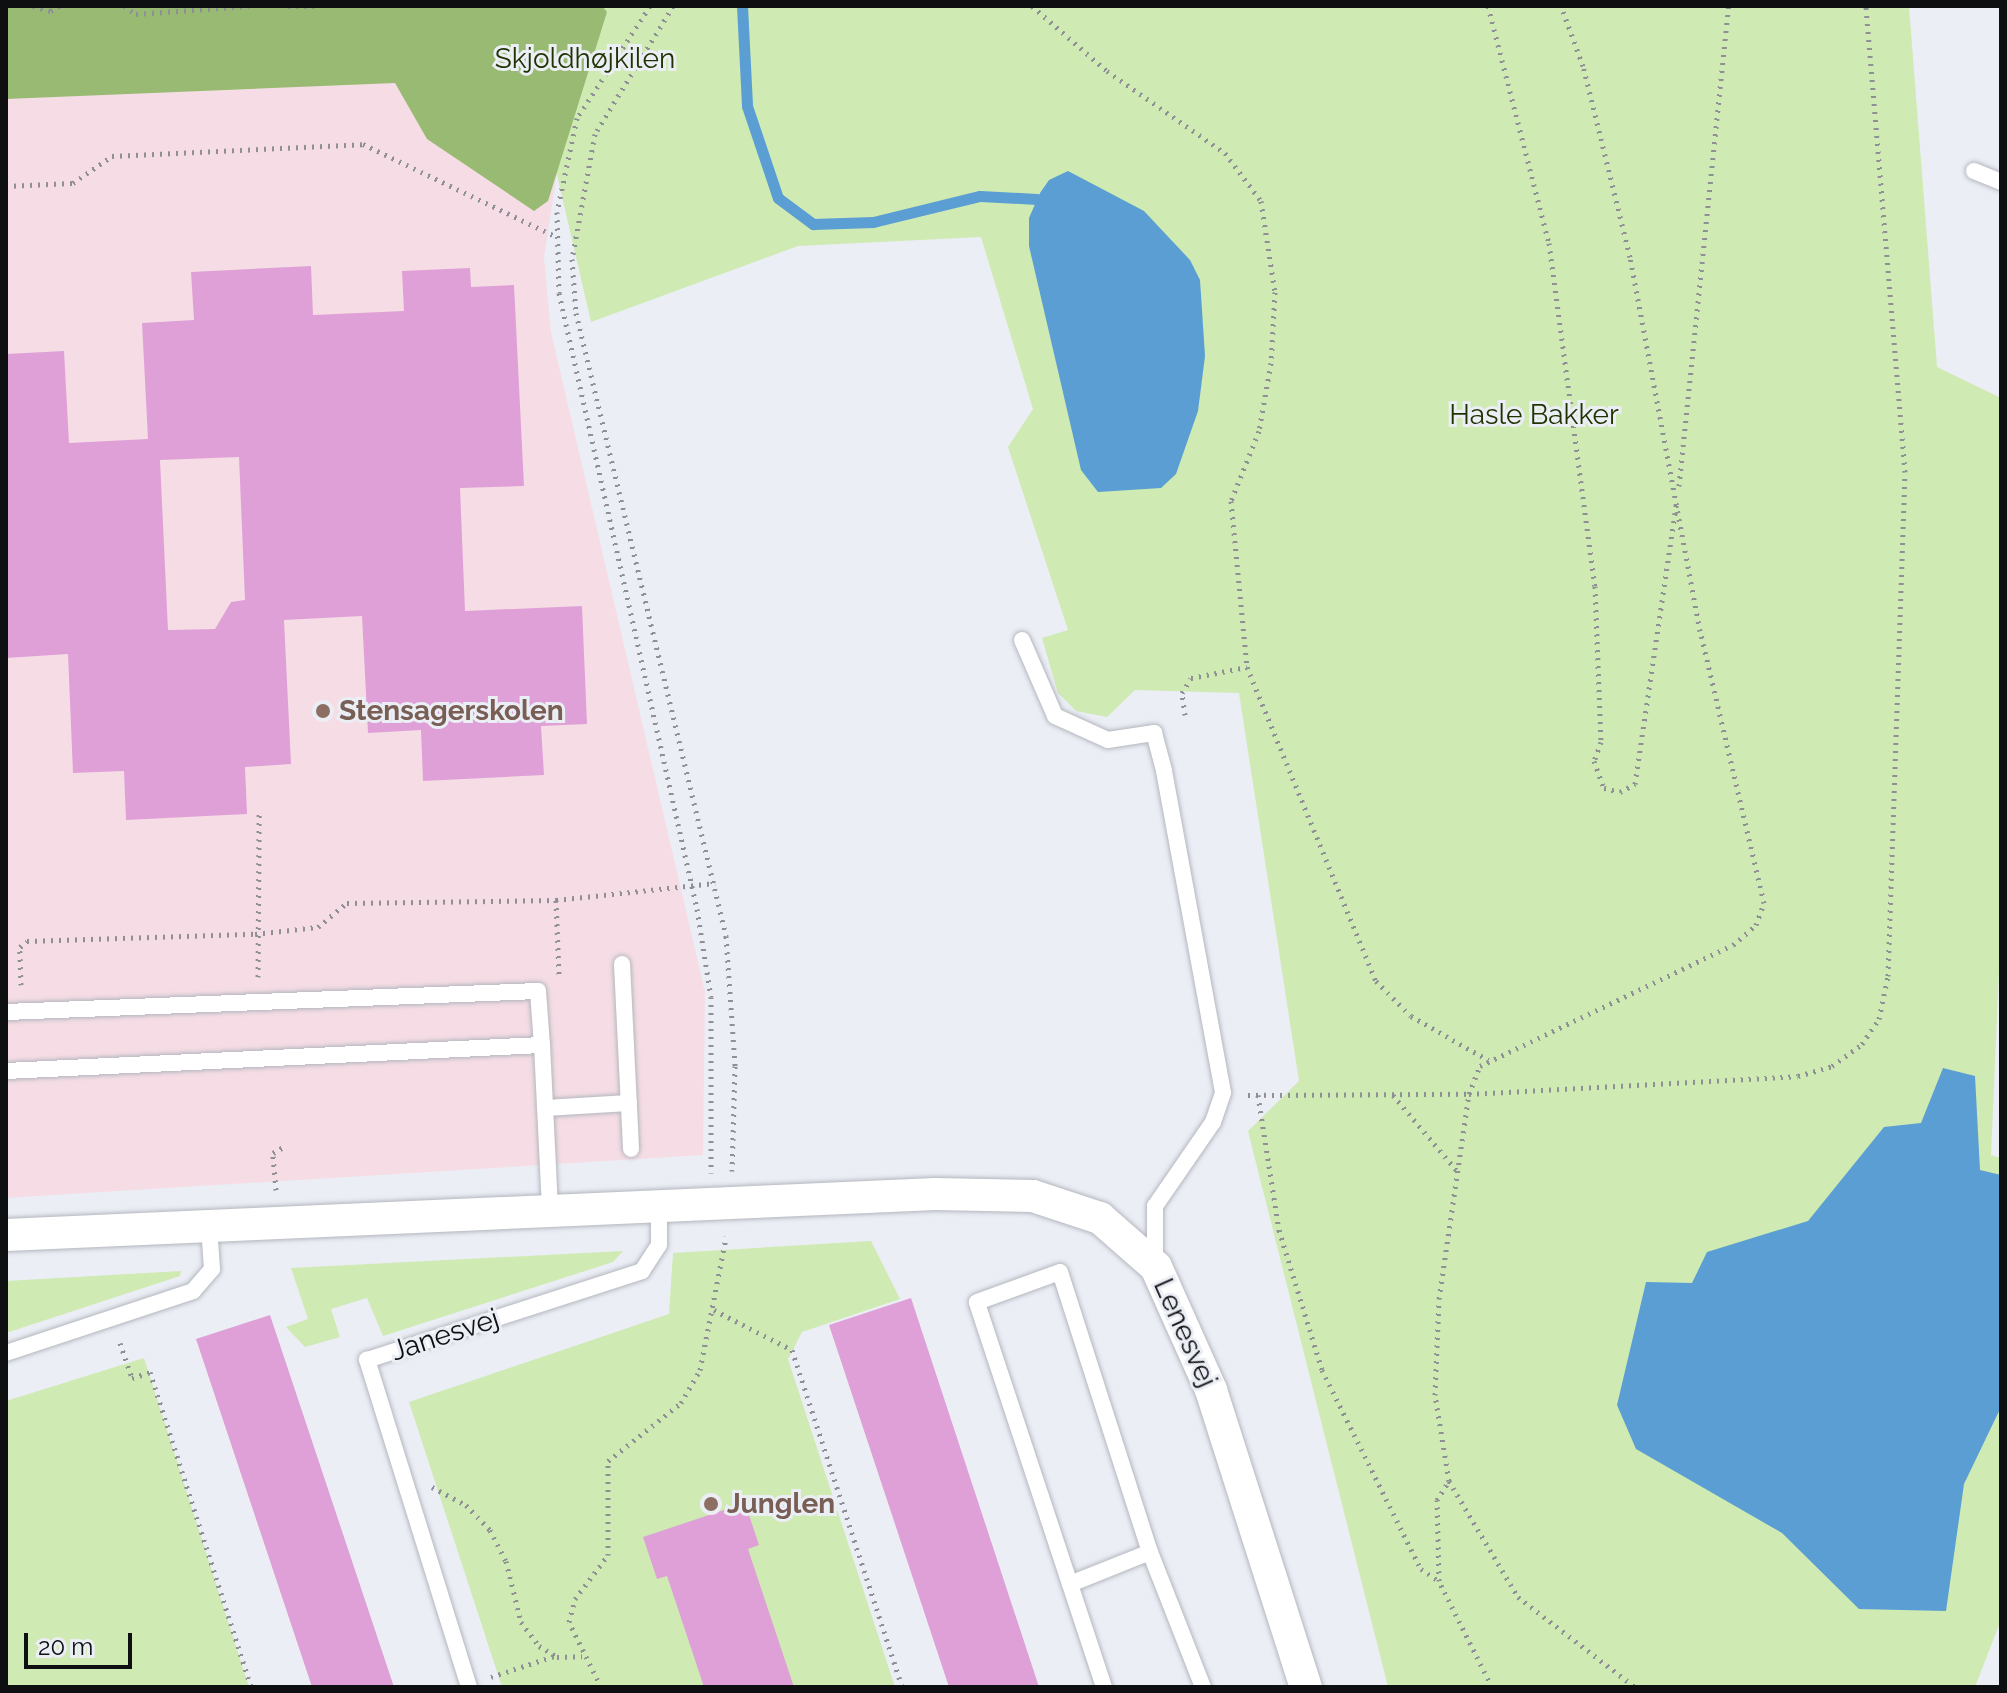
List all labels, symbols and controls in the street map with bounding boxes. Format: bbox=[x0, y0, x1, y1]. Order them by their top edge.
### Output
park label: Skjoldhøjkilen bbox=[495, 42, 675, 76]
park label: Hasle Bakker bbox=[1449, 398, 1619, 432]
place label: Stensagerskolen bbox=[339, 694, 564, 728]
marker: Stensagerskolen bbox=[314, 702, 332, 720]
street label: Lenesvej bbox=[1146, 1273, 1224, 1393]
street label: Janesvej bbox=[387, 1302, 503, 1368]
place label: Junglen bbox=[727, 1487, 835, 1521]
marker: Junglen bbox=[702, 1495, 720, 1513]
scale bar bbox=[28, 1617, 136, 1667]
text: 20 m bbox=[38, 1632, 93, 1661]

